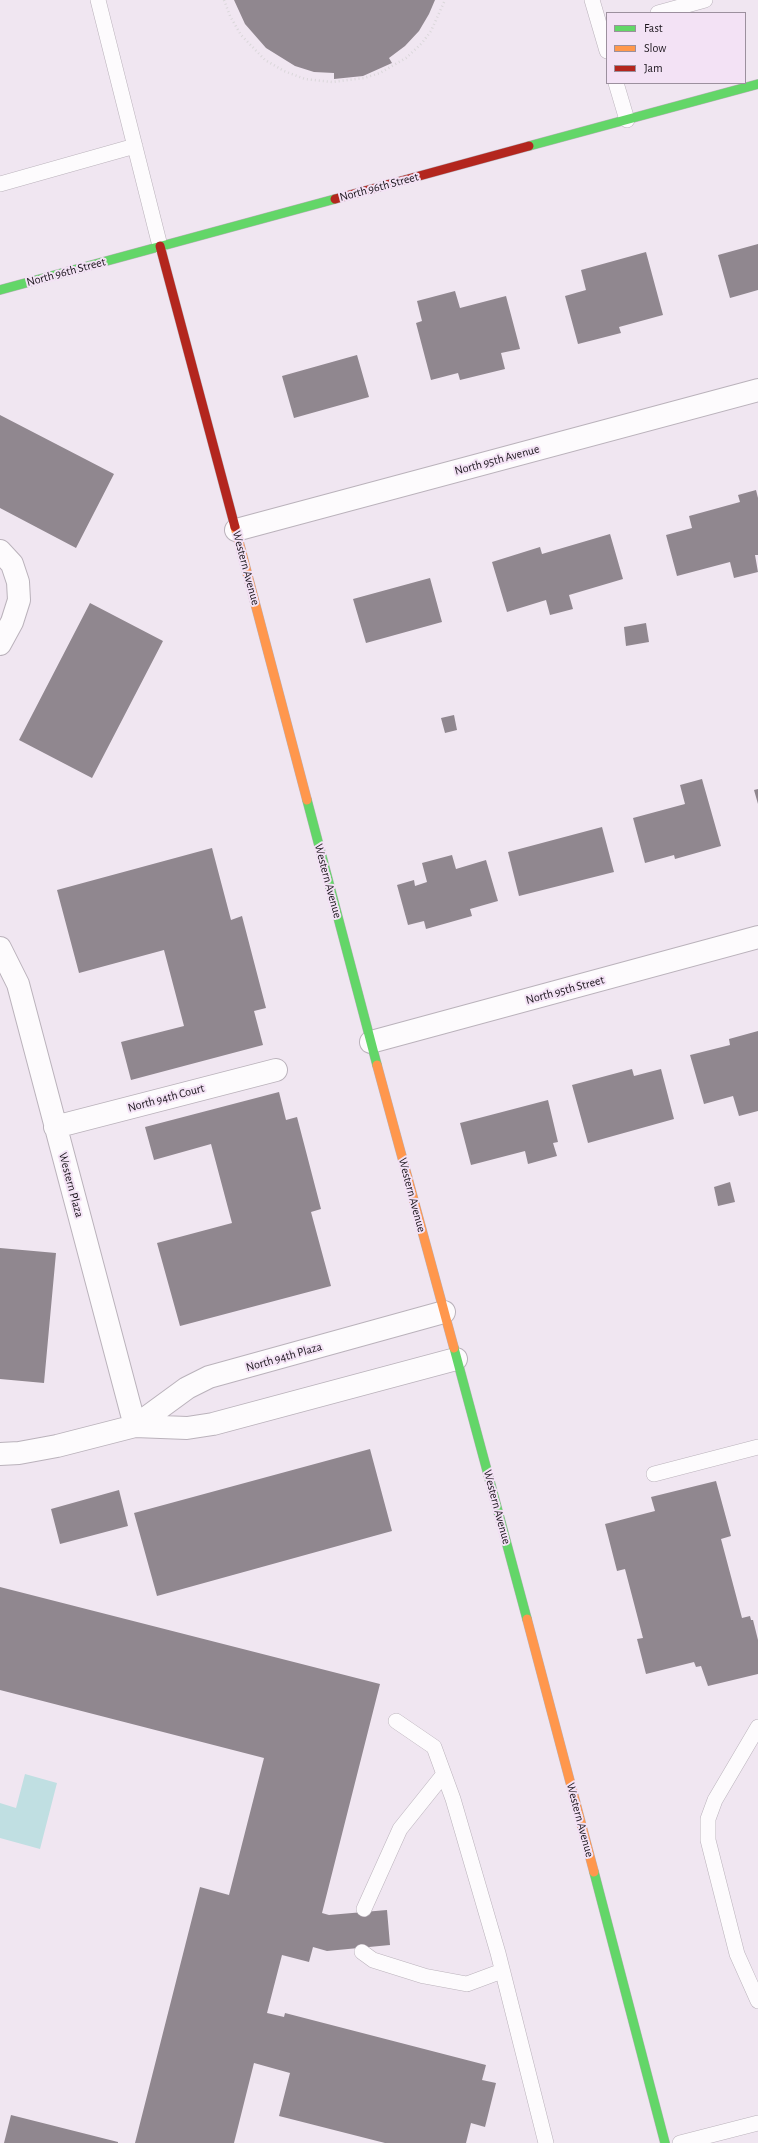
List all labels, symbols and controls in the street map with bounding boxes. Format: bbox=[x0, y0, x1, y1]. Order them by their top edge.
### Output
legend bbox=[606, 12, 746, 84]
text: Fast bbox=[644, 22, 663, 34]
text: Slow bbox=[644, 42, 666, 54]
text: Jam bbox=[644, 62, 663, 74]
street label: North 96th Street bbox=[338, 170, 420, 204]
street label: North 96th Street bbox=[25, 255, 107, 289]
street label: North 95th Avenue bbox=[453, 442, 541, 478]
street label: Western Avenue bbox=[229, 529, 263, 607]
street label: Western Avenue bbox=[311, 842, 345, 920]
street label: North 95th Street bbox=[524, 973, 606, 1007]
street label: North 94th Court bbox=[126, 1081, 206, 1115]
street label: Western Plaza bbox=[55, 1151, 87, 1219]
street label: Western Avenue bbox=[395, 1156, 429, 1234]
street label: North 94th Plaza bbox=[244, 1339, 324, 1375]
street label: Western Avenue bbox=[480, 1468, 514, 1546]
street label: Western Avenue bbox=[563, 1781, 597, 1859]

